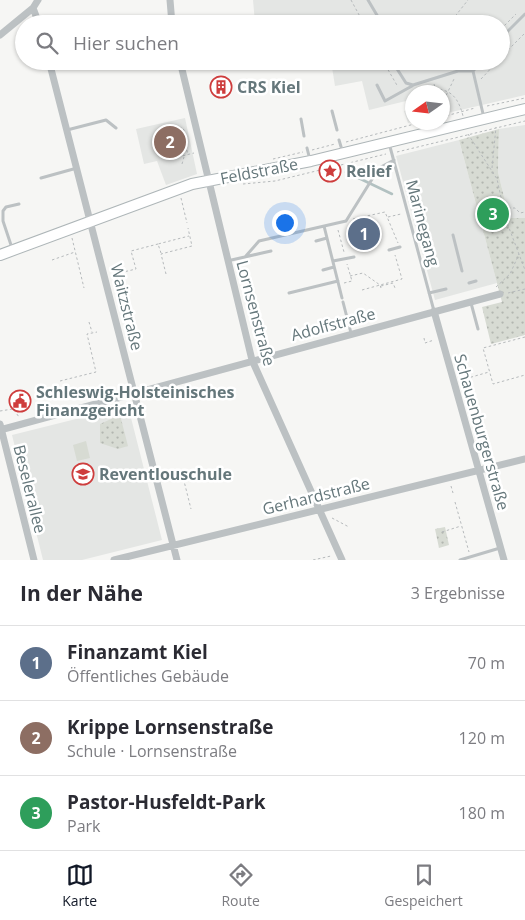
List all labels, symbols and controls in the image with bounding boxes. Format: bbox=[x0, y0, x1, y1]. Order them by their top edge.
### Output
search box bbox=[15, 15, 510, 70]
icon: search bbox=[33, 29, 61, 57]
text: Hier suchen bbox=[73, 30, 179, 56]
building icon: CRS Kiel bbox=[209, 75, 233, 99]
place label: CRS Kiel bbox=[237, 76, 301, 98]
north arrow bbox=[405, 85, 450, 130]
pin: 2 bbox=[154, 123, 186, 161]
street label: Feldstraße bbox=[218, 153, 300, 189]
place icon: Relief bbox=[318, 159, 342, 183]
place label: Relief bbox=[346, 160, 392, 182]
street label: Marinegang bbox=[401, 177, 445, 269]
pin: 3 bbox=[477, 195, 509, 233]
your location bbox=[272, 210, 298, 236]
pin: 1 bbox=[348, 215, 380, 253]
street label: Lornsenstraße bbox=[231, 258, 281, 368]
street label: Waitzstraße bbox=[106, 261, 148, 353]
street label: Adolfstraße bbox=[288, 302, 378, 346]
street label: Schauenburgerstraße bbox=[449, 351, 515, 513]
place label: Schleswig-Holsteinisches Finanzgericht bbox=[36, 381, 234, 421]
public building icon: Schleswig-Holsteinisches Finanzgericht bbox=[8, 389, 32, 413]
street label: Beselerallee bbox=[8, 442, 52, 536]
school or university icon: Reventlouschule bbox=[71, 462, 95, 486]
place label: Reventlouschule bbox=[99, 463, 232, 485]
street label: Gerhardstraße bbox=[260, 472, 372, 520]
text: In der Nähe bbox=[20, 579, 143, 607]
text: 3 Ergebnisse bbox=[411, 582, 505, 604]
text: Finanzamt Kiel bbox=[67, 639, 208, 665]
text: 1 bbox=[31, 652, 41, 674]
text: 70 m bbox=[468, 652, 505, 674]
text: Öffentliches Gebäude bbox=[67, 665, 229, 687]
text: Krippe Lornsenstraße bbox=[67, 714, 274, 740]
text: 2 bbox=[31, 727, 41, 749]
text: 120 m bbox=[459, 727, 505, 749]
text: Schule · Lornsenstraße bbox=[67, 740, 237, 762]
text: Pastor-Husfeldt-Park bbox=[67, 789, 266, 815]
text: 3 bbox=[31, 802, 41, 824]
text: 180 m bbox=[459, 802, 505, 824]
text: Park bbox=[67, 815, 100, 837]
tab: Karte bbox=[62, 861, 97, 910]
tab: Route bbox=[221, 861, 260, 910]
tab: Gespeichert bbox=[384, 861, 463, 910]

